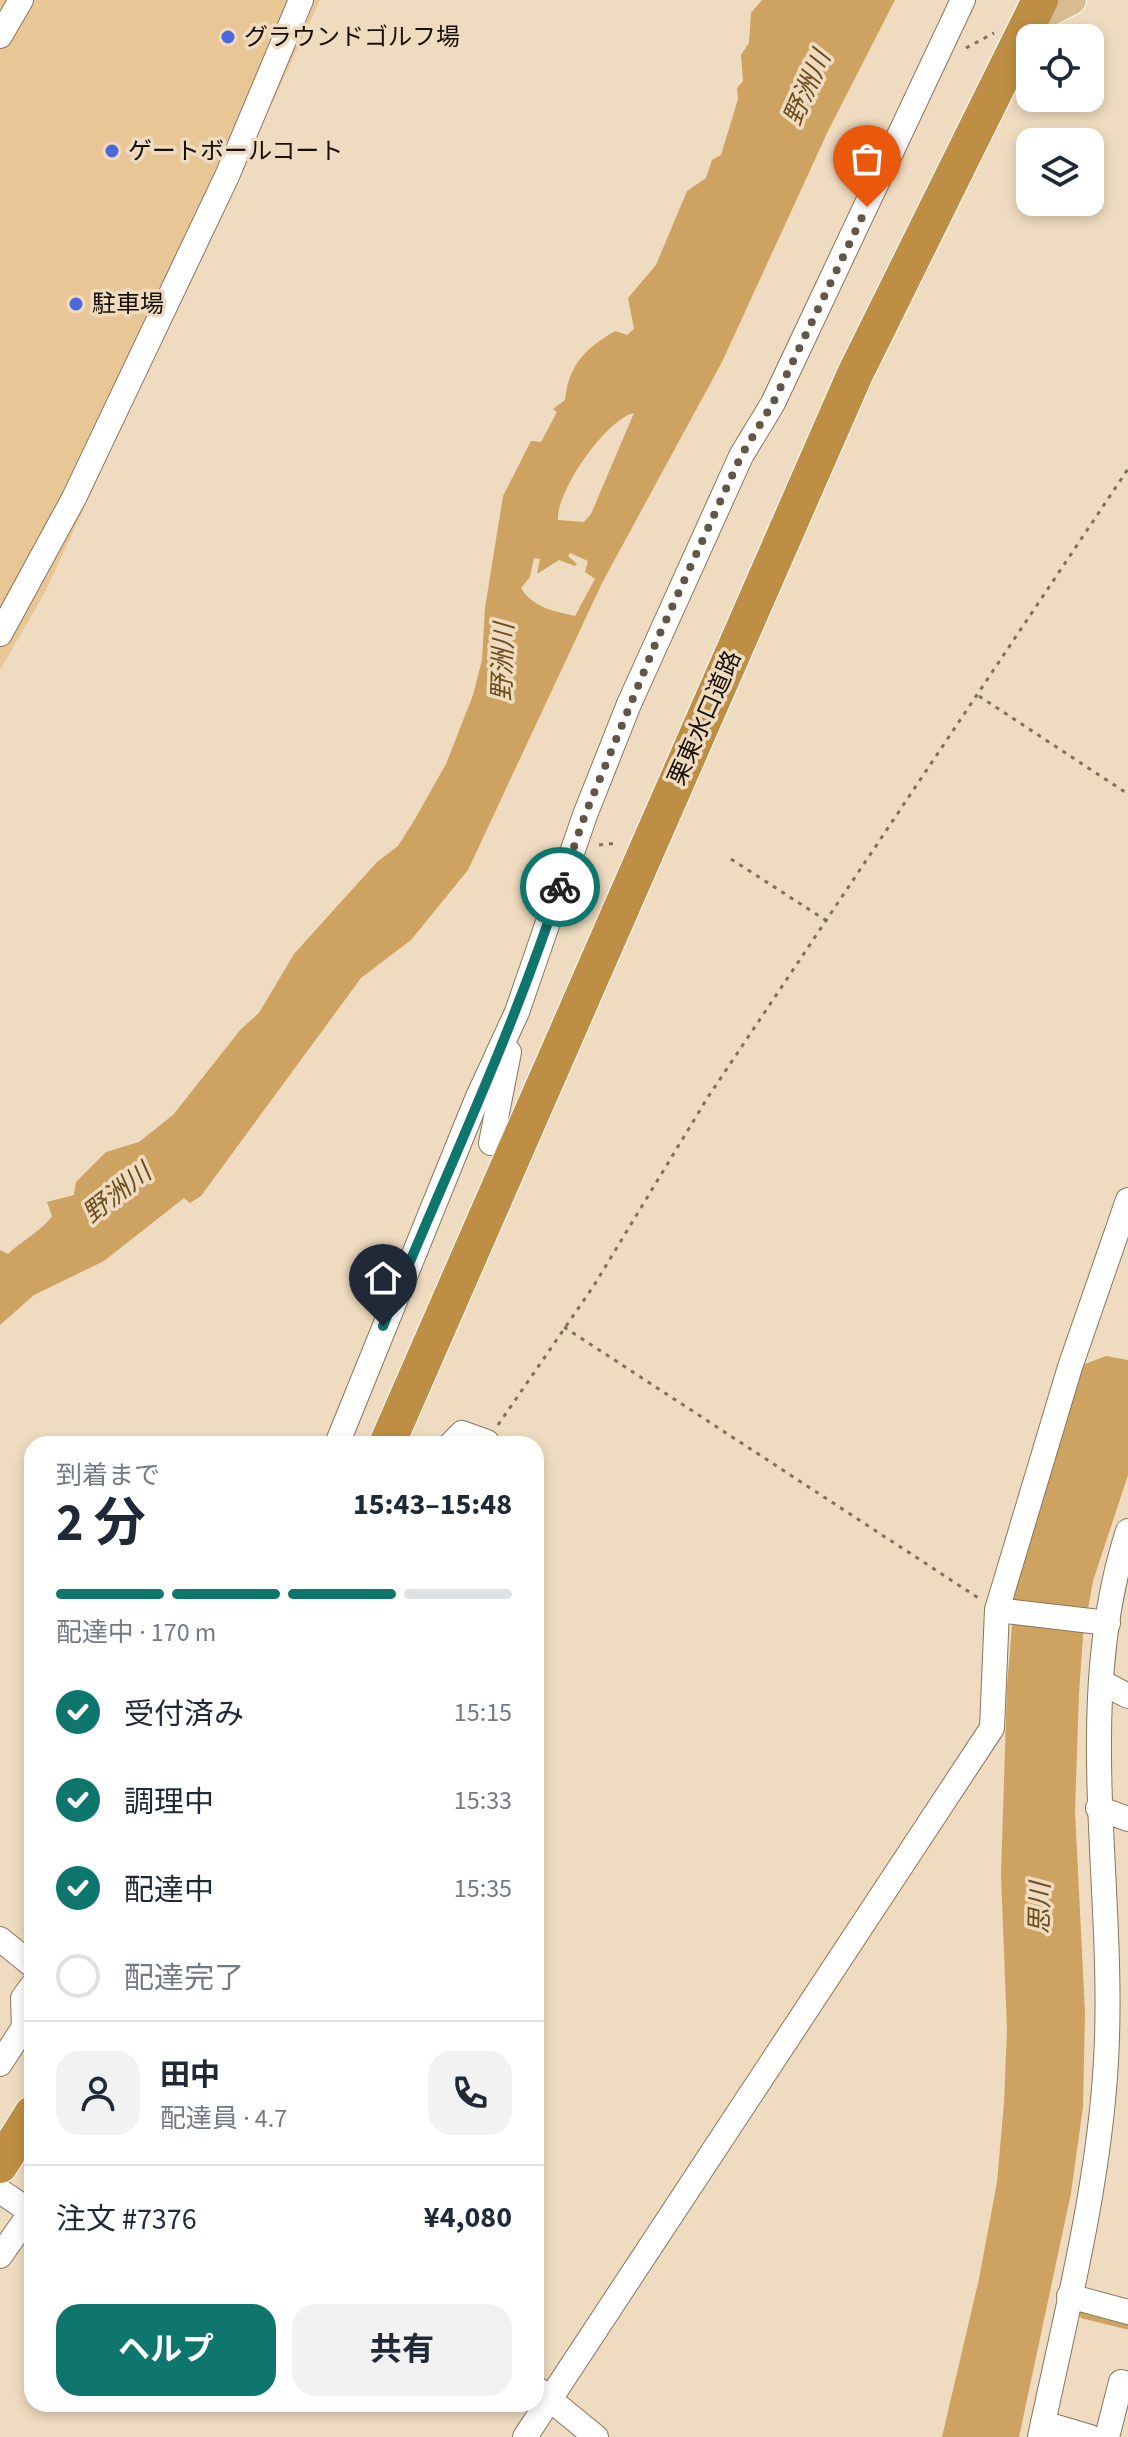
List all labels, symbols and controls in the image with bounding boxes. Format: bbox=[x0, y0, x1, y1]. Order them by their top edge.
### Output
place label: グラウンドゴルフ場 bbox=[244, 20, 460, 55]
map controls bbox=[1016, 24, 1104, 216]
button: locate bbox=[1016, 24, 1104, 112]
marker: グラウンドゴルフ場 bbox=[219, 28, 237, 46]
water label: 野洲川 bbox=[774, 42, 841, 131]
pin bbox=[833, 125, 901, 207]
button: layers bbox=[1016, 128, 1104, 216]
place label: ゲートボールコート bbox=[128, 134, 344, 169]
icon: bag bbox=[845, 137, 889, 181]
marker: ゲートボールコート bbox=[103, 142, 121, 160]
place label: 駐車場 bbox=[92, 287, 164, 322]
marker: 駐車場 bbox=[67, 295, 85, 313]
water label: 野洲川 bbox=[483, 619, 523, 702]
street label: 栗東水口道路 bbox=[660, 645, 750, 791]
courier bbox=[520, 847, 600, 927]
icon: bike bbox=[538, 865, 582, 909]
water label: 野洲川 bbox=[75, 1153, 161, 1232]
pin bbox=[349, 1244, 417, 1326]
icon: home bbox=[361, 1256, 405, 1300]
text: 到着まで bbox=[56, 1457, 160, 1494]
text: 15:43–15:48 bbox=[353, 1483, 512, 1526]
text: 2 分 bbox=[56, 1487, 146, 1561]
text: 配達中 · 170 m bbox=[56, 1614, 216, 1651]
icon: check bbox=[56, 1690, 100, 1734]
text: 受付済み bbox=[124, 1693, 244, 1736]
text: 15:15 bbox=[454, 1694, 512, 1731]
icon: check bbox=[56, 1778, 100, 1822]
text: 調理中 bbox=[124, 1781, 214, 1824]
text: 15:33 bbox=[454, 1782, 512, 1819]
icon: check bbox=[56, 1866, 100, 1910]
text: 配達中 bbox=[124, 1869, 214, 1912]
text: 15:35 bbox=[454, 1870, 512, 1907]
water label: 思川 bbox=[1021, 1879, 1059, 1934]
text: 配達完了 bbox=[124, 1957, 244, 2000]
button: person bbox=[56, 2051, 140, 2135]
button: phone bbox=[428, 2051, 512, 2135]
text: 田中 bbox=[160, 2054, 220, 2097]
text: 配達員 · 4.7 bbox=[160, 2100, 287, 2137]
text: ¥4,080 bbox=[424, 2196, 512, 2239]
text: 注文 #7376 bbox=[56, 2198, 197, 2241]
button: ヘルプ bbox=[56, 2304, 276, 2396]
button: 共有 bbox=[292, 2304, 512, 2396]

